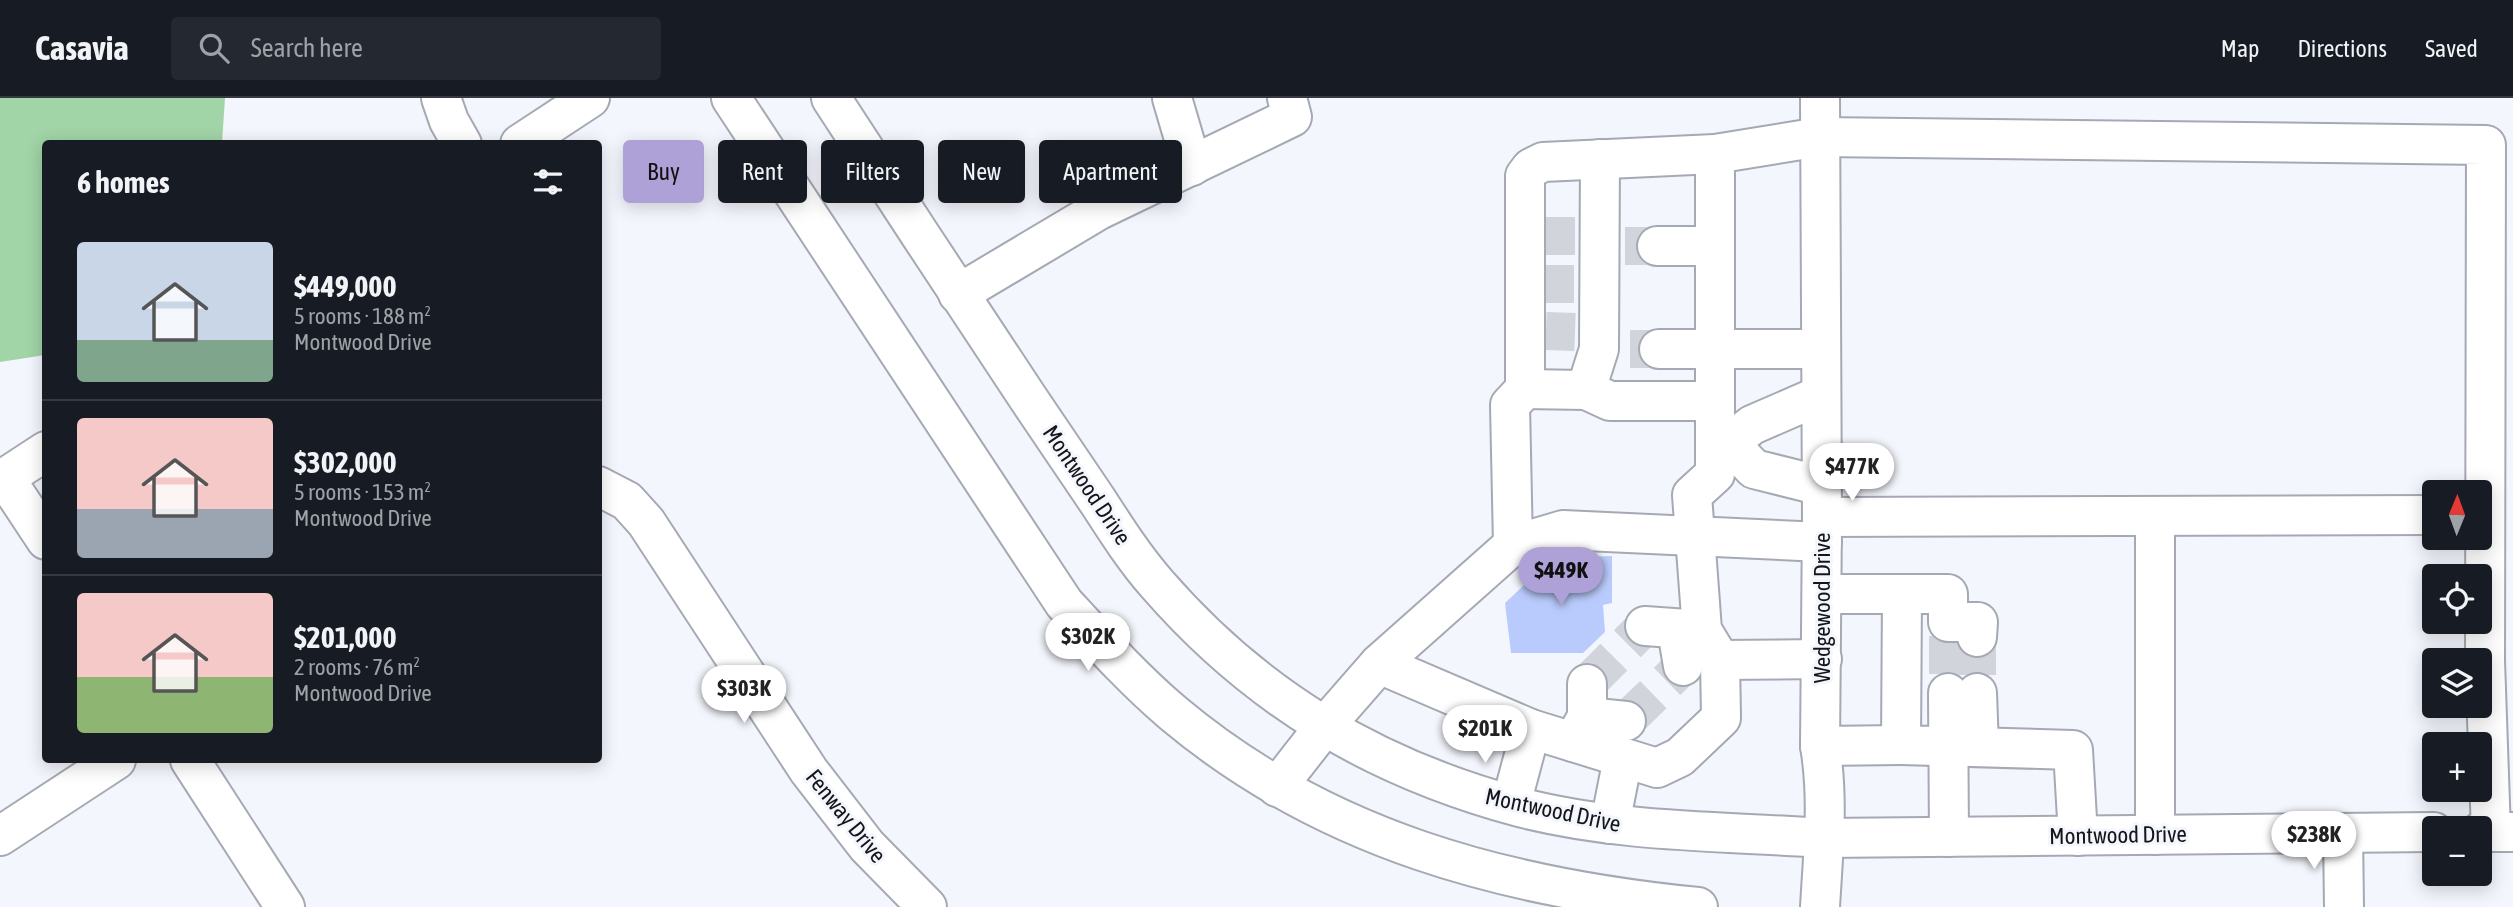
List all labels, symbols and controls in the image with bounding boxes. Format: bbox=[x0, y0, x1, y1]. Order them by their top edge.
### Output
search box bbox=[171, 17, 661, 80]
text: Casavia bbox=[35, 29, 129, 67]
icon: search bbox=[195, 29, 233, 67]
text: Search here bbox=[251, 33, 363, 63]
text: Map bbox=[2221, 35, 2259, 62]
text: Directions bbox=[2297, 35, 2387, 62]
text: Saved bbox=[2425, 35, 2478, 62]
chip: Buy bbox=[623, 140, 704, 203]
chip: Rent bbox=[718, 140, 807, 203]
chip: Filters bbox=[821, 140, 924, 203]
chip: New bbox=[938, 140, 1025, 203]
chip: Apartment bbox=[1039, 140, 1182, 203]
icon: filters bbox=[529, 163, 567, 201]
text: 6 homes bbox=[77, 165, 170, 199]
text: $449,000 bbox=[294, 269, 397, 303]
icon: home bbox=[133, 270, 217, 354]
text: 5 rooms · 188 m² bbox=[294, 303, 431, 329]
text: Montwood Drive bbox=[294, 329, 432, 355]
street label: Montwood Drive bbox=[1038, 421, 1136, 549]
pin: $477K bbox=[1803, 444, 1901, 503]
text: $302,000 bbox=[294, 445, 397, 479]
icon: home bbox=[133, 446, 217, 530]
text: $477K bbox=[1825, 453, 1879, 479]
text: 5 rooms · 153 m² bbox=[294, 479, 431, 505]
north arrow bbox=[2422, 480, 2492, 550]
map controls bbox=[2422, 480, 2492, 886]
text: Montwood Drive bbox=[294, 505, 432, 531]
street label: Wedgewood Drive bbox=[1809, 533, 1835, 683]
pin: $449K bbox=[1512, 547, 1610, 607]
text: $449K bbox=[1534, 557, 1588, 583]
button: locate bbox=[2422, 564, 2492, 634]
pin: $302K bbox=[1039, 614, 1137, 673]
text: $201,000 bbox=[294, 620, 397, 654]
icon: home bbox=[133, 621, 217, 705]
text: $302K bbox=[1061, 623, 1115, 649]
button: layers bbox=[2422, 648, 2492, 718]
text: 2 rooms · 76 m² bbox=[294, 654, 420, 680]
pin: $303K bbox=[695, 666, 793, 725]
text: $303K bbox=[717, 675, 771, 701]
text: Montwood Drive bbox=[294, 680, 432, 706]
pin: $201K bbox=[1436, 706, 1534, 765]
text: $201K bbox=[1458, 715, 1512, 741]
button: + bbox=[2422, 732, 2492, 802]
street label: Fenway Drive bbox=[801, 764, 891, 868]
street label: Montwood Drive bbox=[1483, 783, 1623, 837]
pin: $238K bbox=[2265, 812, 2363, 871]
button: − bbox=[2422, 816, 2492, 886]
street label: Montwood Drive bbox=[2049, 821, 2187, 849]
text: $238K bbox=[2287, 821, 2341, 847]

